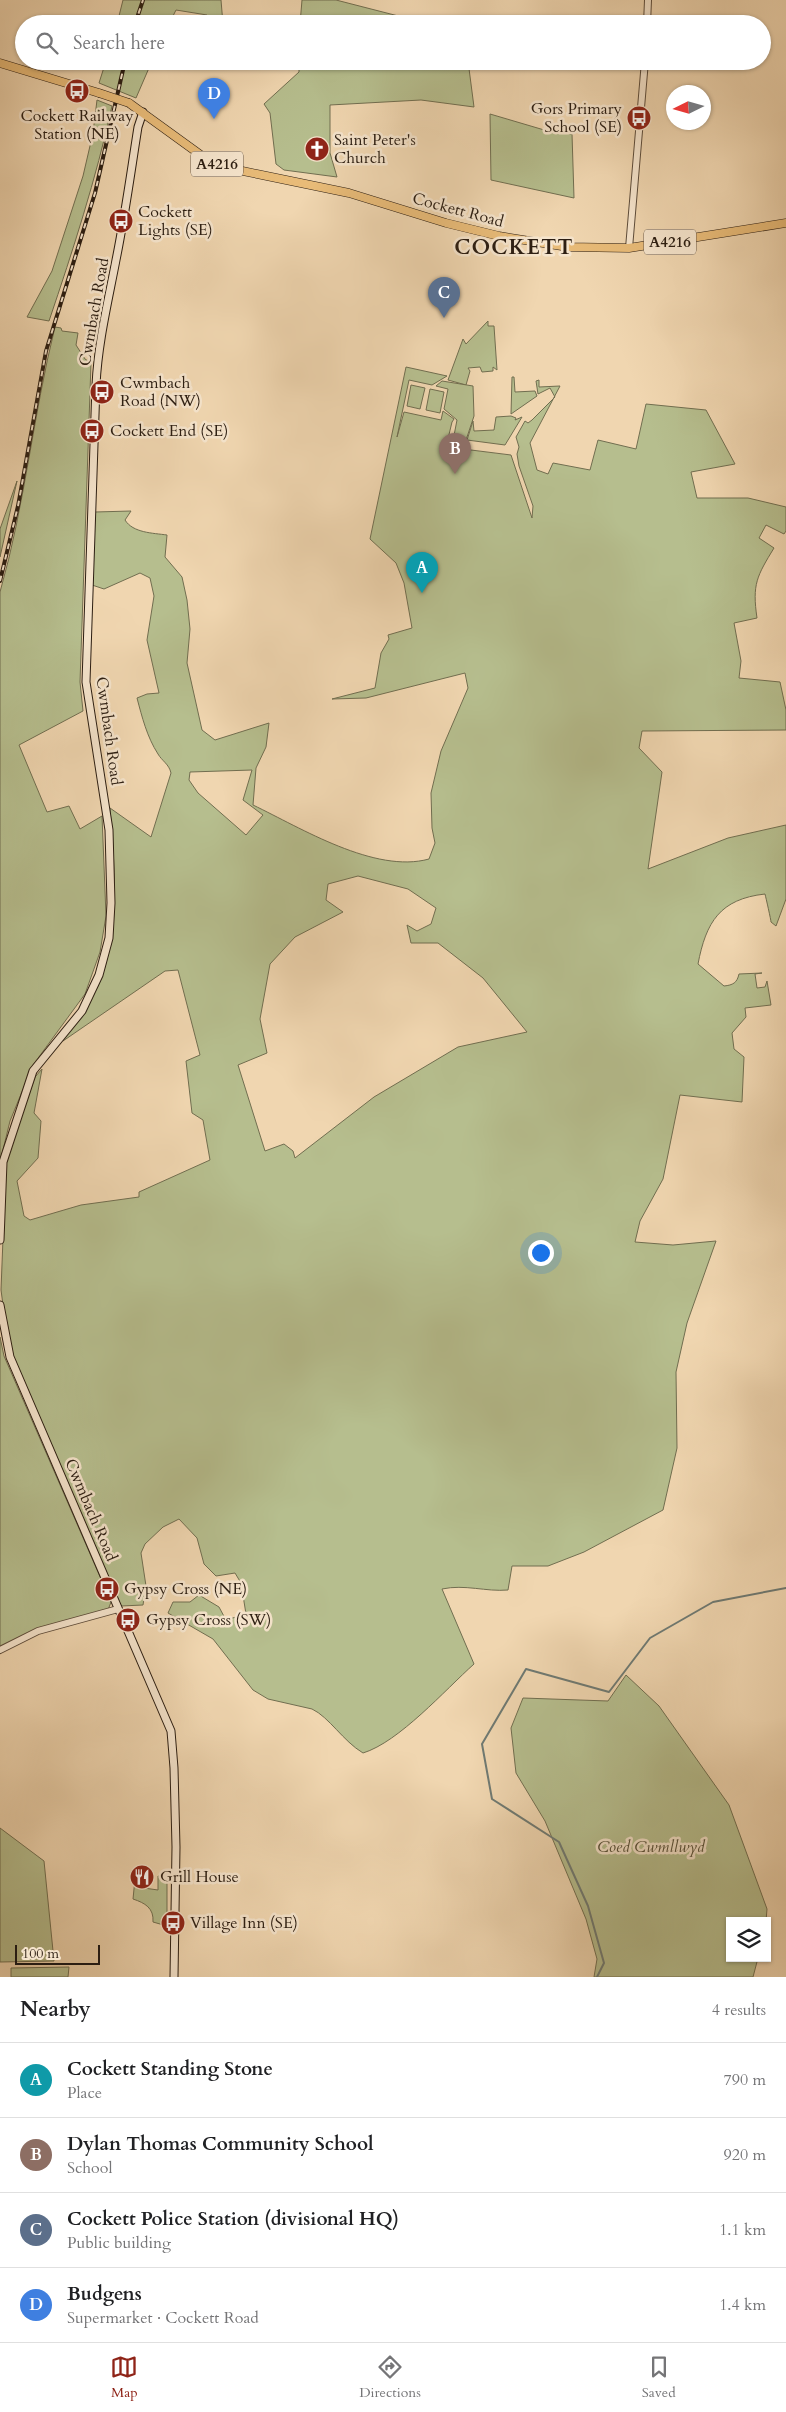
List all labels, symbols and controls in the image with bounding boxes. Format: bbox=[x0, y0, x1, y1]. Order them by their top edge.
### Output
search box bbox=[15, 15, 771, 70]
icon: search bbox=[33, 29, 61, 57]
text: Search here bbox=[73, 30, 165, 56]
bus stop icon: Cockett Railway Station (NE) bbox=[64, 78, 90, 104]
pin: D bbox=[198, 78, 230, 119]
north arrow bbox=[666, 85, 711, 130]
place label: Gors Primary School (SE) bbox=[531, 98, 623, 138]
place label: Cockett Railway Station (NE) bbox=[20, 105, 134, 145]
bus stop icon: Gors Primary School (SE) bbox=[626, 105, 652, 131]
place label: Saint Peter's Church bbox=[334, 129, 416, 169]
church icon: Saint Peter's Church bbox=[304, 136, 330, 162]
road number: A4216 bbox=[191, 152, 243, 176]
street label: Cockett Road bbox=[410, 187, 507, 233]
place label: Cockett Lights (SE) bbox=[138, 201, 213, 241]
bus stop icon: Cockett Lights (SE) bbox=[108, 208, 134, 234]
road number: A4216 bbox=[644, 230, 696, 254]
district label: COCKETT bbox=[454, 233, 574, 262]
street label: Cwmbach Road bbox=[74, 256, 114, 368]
pin: C bbox=[428, 277, 460, 318]
place label: Cwmbach Road (NW) bbox=[120, 372, 201, 412]
bus stop icon: Cwmbach Road (NW) bbox=[89, 379, 115, 405]
bus stop icon: Cockett End (SE) bbox=[79, 418, 105, 444]
place label: Cockett End (SE) bbox=[110, 420, 228, 442]
pin: B bbox=[439, 433, 471, 474]
pin: A bbox=[406, 552, 438, 593]
street label: Cwmbach Road bbox=[90, 675, 128, 787]
your location bbox=[528, 1240, 554, 1266]
street label: Cwmbach Road bbox=[59, 1455, 123, 1565]
bus stop icon: Gypsy Cross (NE) bbox=[94, 1576, 120, 1602]
place label: Gypsy Cross (NE) bbox=[124, 1578, 247, 1600]
bus stop icon: Gypsy Cross (SW) bbox=[115, 1607, 141, 1633]
place label: Gypsy Cross (SW) bbox=[146, 1609, 271, 1631]
park label: Coed Cwmllwyd bbox=[597, 1836, 706, 1858]
restaurant icon: Grill House bbox=[129, 1864, 155, 1890]
place label: Grill House bbox=[160, 1866, 239, 1888]
bus stop icon: Village Inn (SE) bbox=[160, 1910, 186, 1936]
place label: Village Inn (SE) bbox=[190, 1912, 298, 1934]
map controls bbox=[726, 1917, 771, 1962]
button: layers bbox=[726, 1917, 771, 1962]
scale bar bbox=[15, 1942, 100, 1965]
text: 100 m bbox=[22, 1944, 59, 1963]
text: Nearby bbox=[20, 1995, 91, 2024]
text: 4 results bbox=[712, 1999, 766, 2021]
text: Cockett Standing Stone bbox=[67, 2056, 273, 2082]
text: A bbox=[30, 2069, 42, 2091]
text: 790 m bbox=[724, 2069, 766, 2091]
text: Place bbox=[67, 2082, 102, 2104]
text: Dylan Thomas Community School bbox=[67, 2131, 374, 2157]
text: B bbox=[30, 2144, 42, 2166]
text: 920 m bbox=[724, 2144, 766, 2166]
text: School bbox=[67, 2157, 112, 2179]
text: Cockett Police Station (divisional HQ) bbox=[67, 2206, 399, 2232]
text: C bbox=[30, 2219, 42, 2241]
text: 1.1 km bbox=[719, 2219, 766, 2241]
text: Public building bbox=[67, 2232, 171, 2254]
text: Budgens bbox=[67, 2281, 142, 2307]
text: D bbox=[29, 2294, 43, 2316]
text: 1.4 km bbox=[719, 2294, 766, 2316]
text: Supermarket · Cockett Road bbox=[67, 2307, 259, 2329]
tab: Map bbox=[110, 2353, 138, 2402]
tab: Directions bbox=[359, 2353, 421, 2402]
tab: Saved bbox=[642, 2353, 676, 2402]

